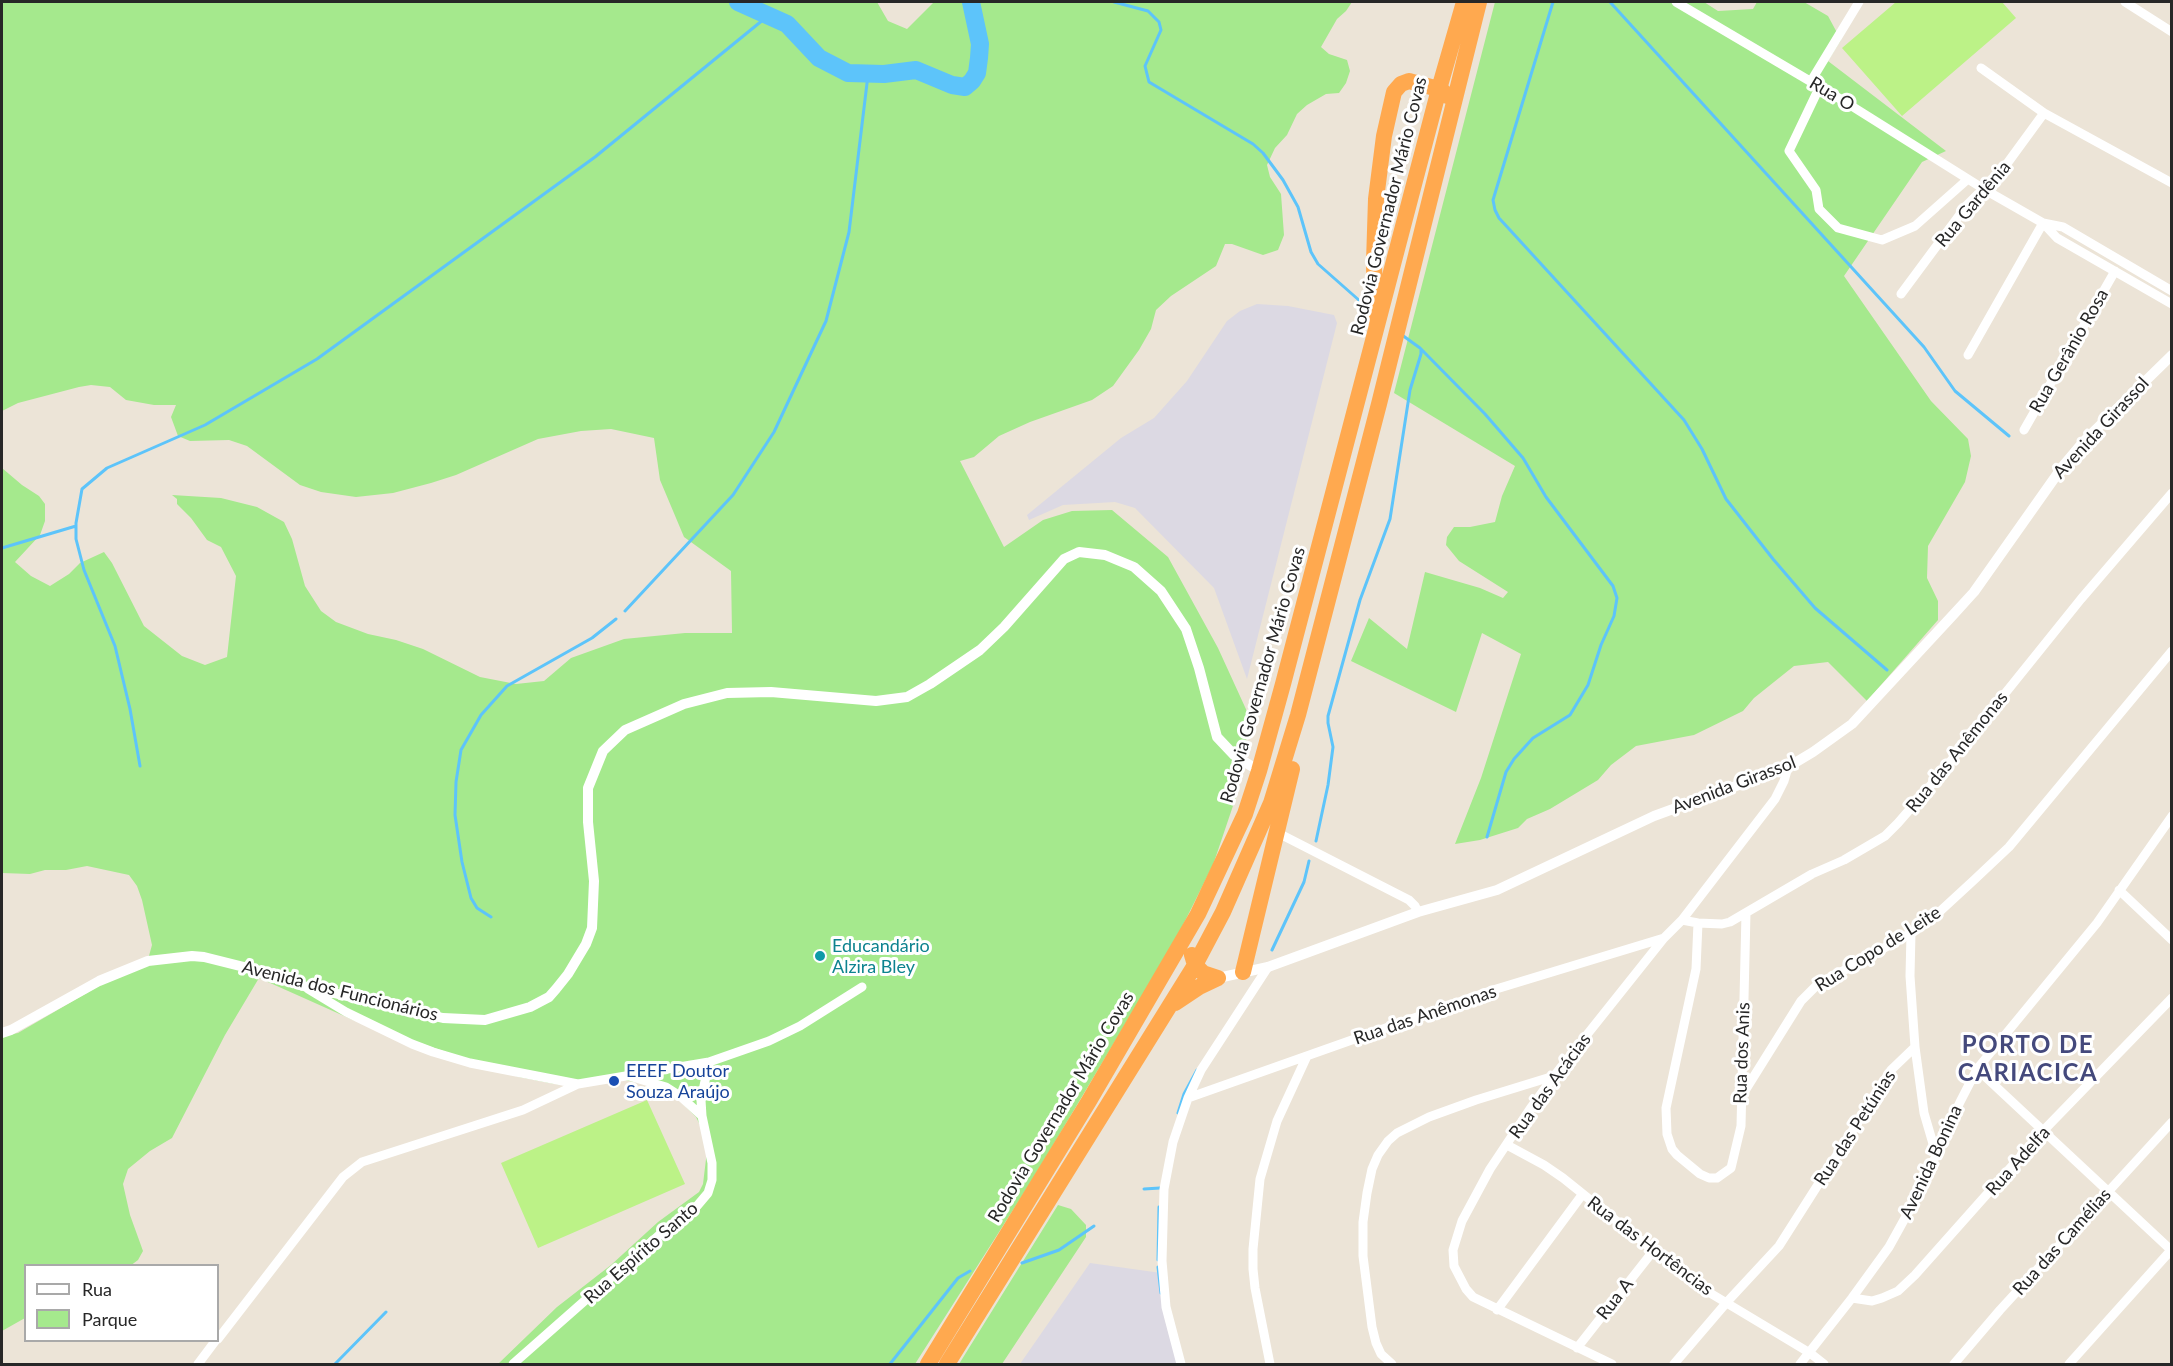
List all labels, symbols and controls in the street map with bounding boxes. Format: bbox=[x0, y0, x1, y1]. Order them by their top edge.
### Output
street label: Rua O bbox=[1805, 72, 1859, 116]
street label: Rodovia Governador Mário Covas bbox=[1346, 75, 1432, 337]
street label: Rua Gardênia bbox=[1931, 157, 2015, 251]
street label: Rua Gerânio Rosa bbox=[2025, 285, 2113, 417]
street label: Avenida Girassol bbox=[2048, 373, 2154, 483]
street label: Rodovia Governador Mário Covas bbox=[1216, 545, 1310, 805]
street label: Rua das Anêmonas bbox=[1902, 687, 2012, 817]
street label: Avenida Girassol bbox=[1669, 751, 1799, 819]
street label: Rua Copo de Leite bbox=[1811, 902, 1945, 996]
place label: Educandário Alzira Bley bbox=[832, 935, 930, 978]
marker: Educandário Alzira Bley bbox=[813, 949, 827, 963]
street label: Avenida dos Funcionários bbox=[240, 956, 440, 1026]
street label: Rua das Anêmonas bbox=[1351, 980, 1499, 1050]
street label: Rodovia Governador Mário Covas bbox=[983, 988, 1139, 1226]
street label: Rua dos Anis bbox=[1729, 1002, 1755, 1104]
street label: Rua das Acácias bbox=[1505, 1029, 1595, 1143]
district label: PORTO DE CARIACICA bbox=[1958, 1031, 2098, 1087]
place label: EEEF Doutor Souza Araújo bbox=[626, 1060, 730, 1102]
street label: Rua das Petúnias bbox=[1810, 1066, 1900, 1190]
marker: EEEF Doutor Souza Araújo bbox=[607, 1074, 621, 1088]
street label: Avenida Bonina bbox=[1895, 1102, 1967, 1222]
street label: Rua Adelfa bbox=[1981, 1122, 2055, 1200]
street label: Rua das Camélias bbox=[2008, 1184, 2116, 1300]
street label: Rua das Hortências bbox=[1583, 1192, 1717, 1300]
street label: Rua Espírito Santo bbox=[580, 1198, 702, 1308]
legend bbox=[24, 1264, 219, 1342]
street label: Rua A bbox=[1592, 1274, 1638, 1324]
text: Rua bbox=[82, 1278, 112, 1300]
text: Parque bbox=[82, 1308, 137, 1330]

